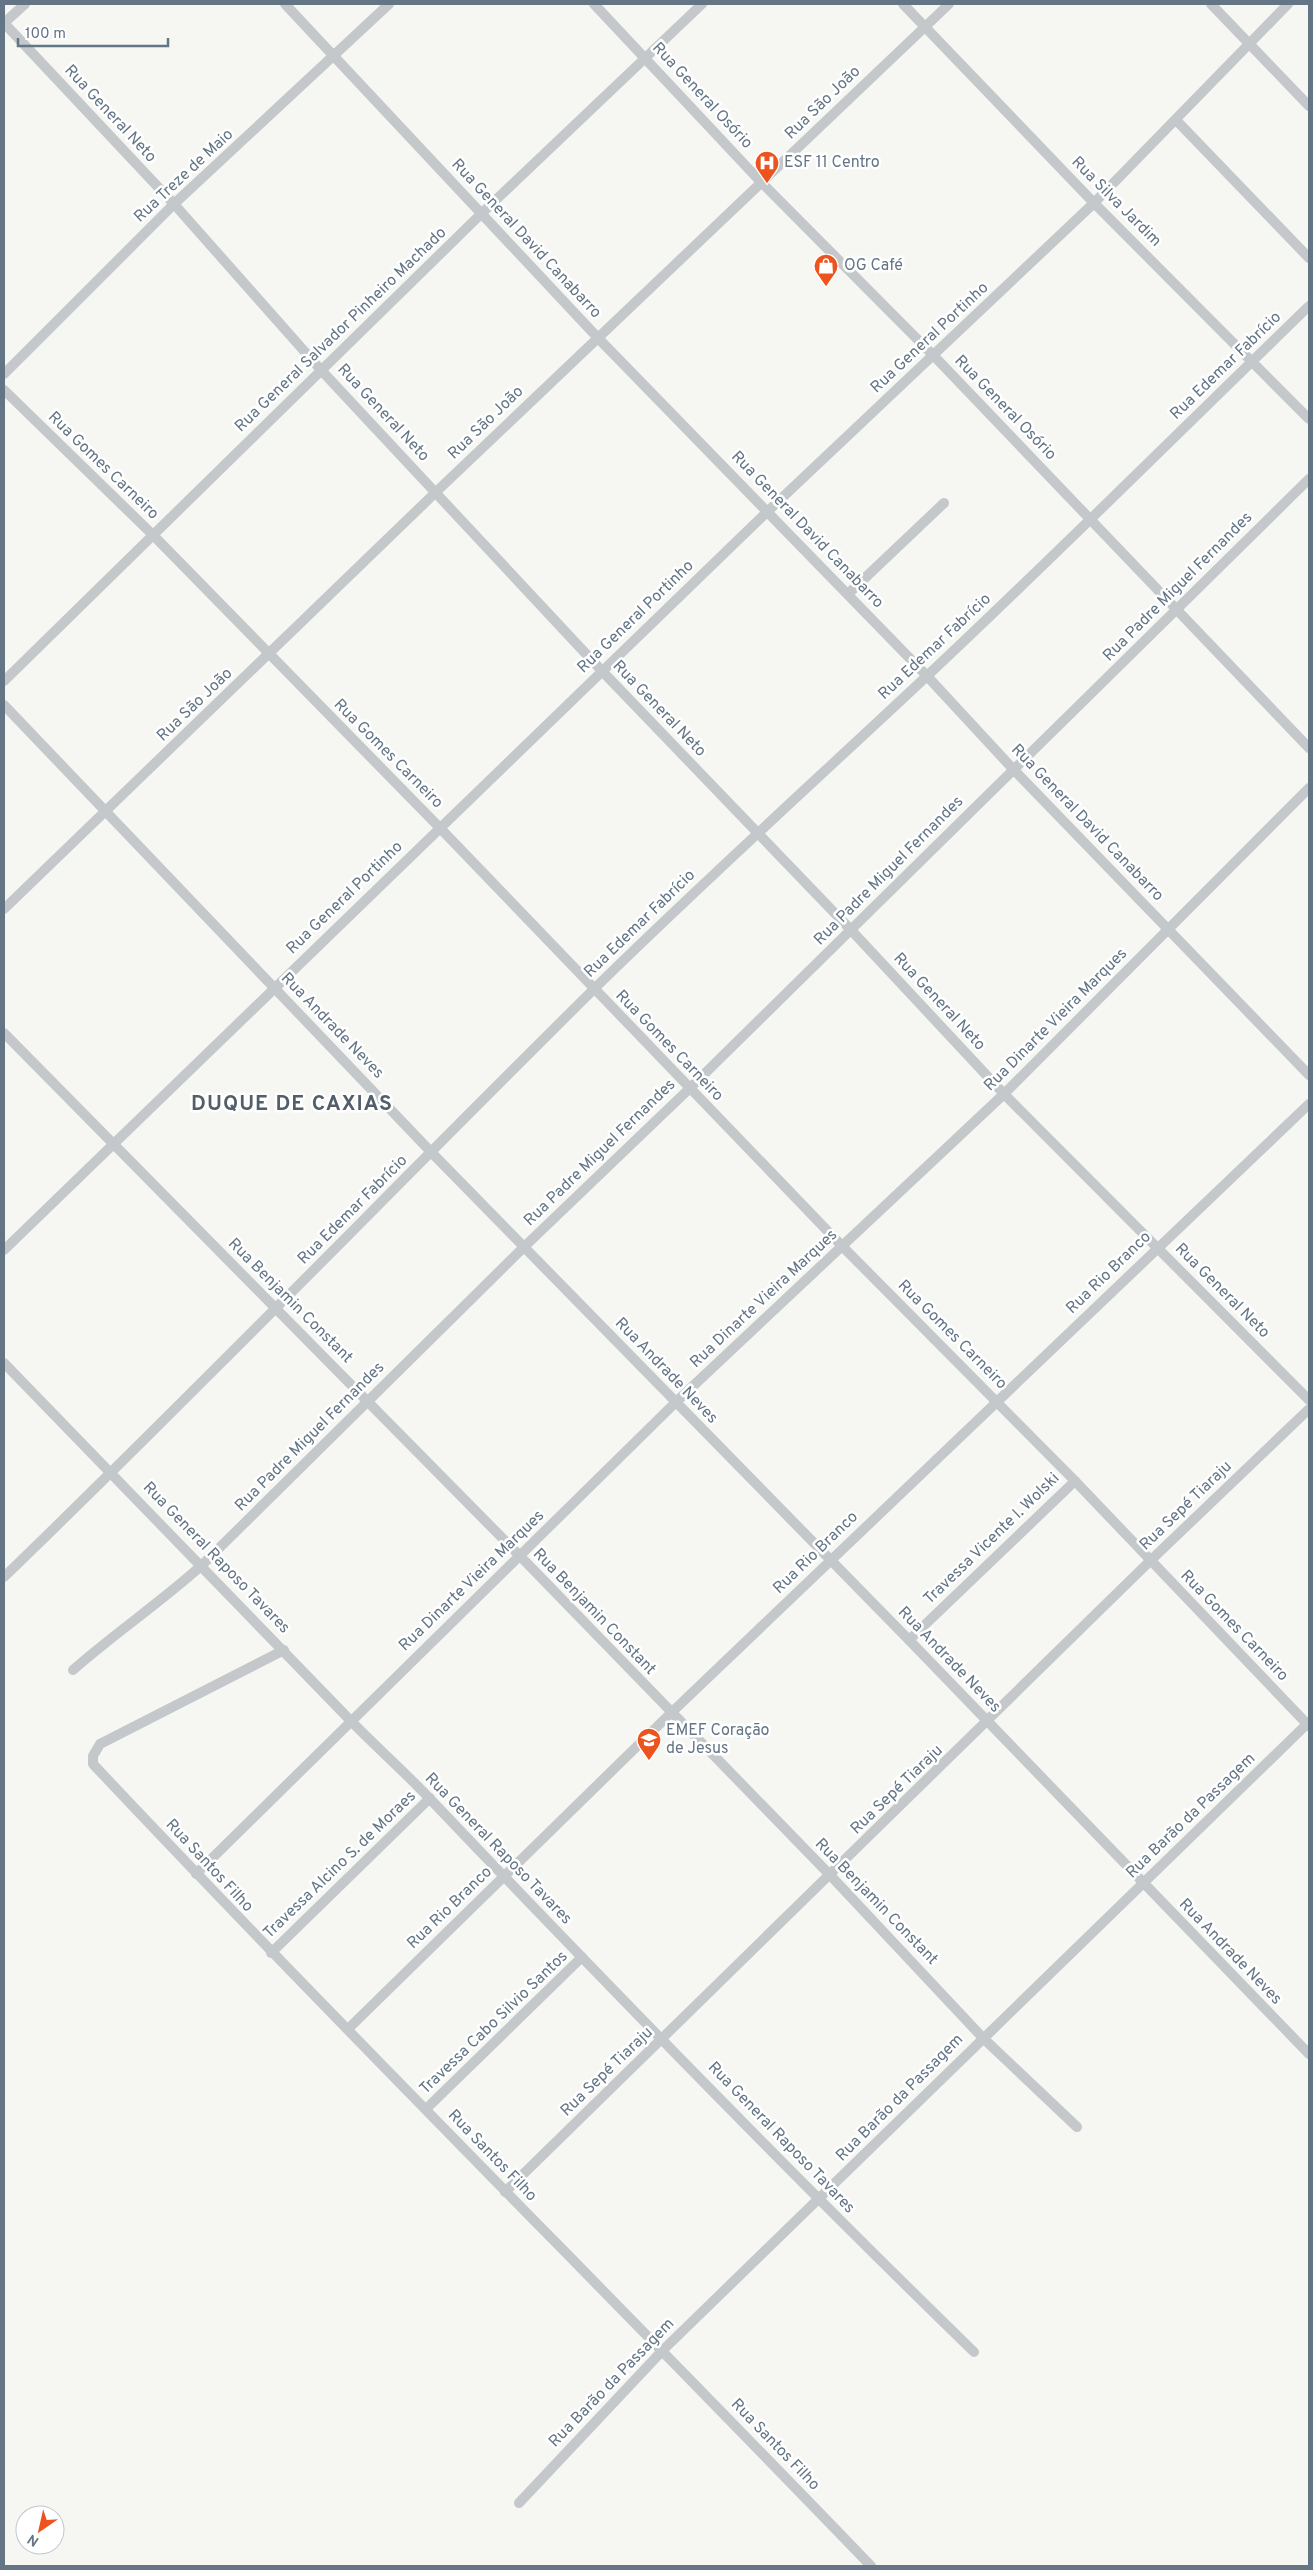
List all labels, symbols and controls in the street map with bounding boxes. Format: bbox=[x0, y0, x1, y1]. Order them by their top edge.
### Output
scale bar bbox=[18, 15, 168, 47]
text: 100 m bbox=[25, 25, 66, 44]
street label: Rua General Osório bbox=[647, 39, 757, 153]
street label: Rua General Neto bbox=[60, 61, 160, 167]
street label: Rua São João bbox=[781, 62, 865, 144]
street label: Rua Treze de Maio bbox=[130, 125, 238, 227]
hospital icon: ESF 11 Centro bbox=[754, 150, 780, 184]
place label: ESF 11 Centro bbox=[784, 153, 880, 173]
street label: Rua Silva Jardim bbox=[1067, 153, 1165, 251]
street label: Rua General David Canabarro bbox=[447, 155, 605, 323]
street label: Rua General Salvador Pinheiro Machado bbox=[231, 223, 451, 437]
shop icon: OG Café bbox=[813, 253, 839, 287]
place label: OG Café bbox=[844, 256, 903, 276]
street label: Rua General Portinho bbox=[867, 278, 993, 398]
street label: Rua Edemar Fabrício bbox=[1166, 308, 1286, 424]
street label: Rua General Osório bbox=[950, 351, 1060, 465]
street label: Rua General Neto bbox=[333, 360, 433, 466]
street label: Rua São João bbox=[444, 382, 528, 464]
street label: Rua Gomes Carneiro bbox=[43, 408, 163, 524]
street label: Rua General David Canabarro bbox=[727, 447, 888, 613]
street label: Rua Padre Miguel Fernandes bbox=[1099, 508, 1257, 666]
street label: Rua General Portinho bbox=[574, 556, 698, 678]
street label: Rua Edemar Fabrício bbox=[874, 590, 996, 704]
street label: Rua General Neto bbox=[608, 657, 710, 761]
street label: Rua São João bbox=[153, 664, 237, 746]
street label: Rua Gomes Carneiro bbox=[329, 695, 447, 813]
street label: Rua General David Canabarro bbox=[1007, 740, 1168, 906]
street label: Rua Padre Miguel Fernandes bbox=[810, 792, 968, 950]
street label: Rua General Portinho bbox=[283, 837, 407, 959]
street label: Rua Edemar Fabrício bbox=[580, 866, 700, 982]
street label: Rua Dinarte Vieira Marques bbox=[980, 944, 1132, 1096]
street label: Rua General Neto bbox=[889, 949, 989, 1055]
street label: Rua Andrade Neves bbox=[276, 969, 388, 1083]
street label: Rua Gomes Carneiro bbox=[611, 986, 727, 1106]
street label: Rua Padre Miguel Fernandes bbox=[520, 1075, 680, 1231]
district label: DUQUE DE CAXIAS bbox=[191, 1091, 393, 1118]
street label: Rua Edemar Fabrício bbox=[294, 1151, 412, 1269]
street label: Rua Dinarte Vieira Marques bbox=[686, 1225, 842, 1373]
street label: Rua Rio Branco bbox=[1062, 1227, 1156, 1319]
street label: Rua Benjamin Constant bbox=[223, 1234, 357, 1368]
street label: Rua General Neto bbox=[1170, 1239, 1274, 1343]
street label: Rua Gomes Carneiro bbox=[893, 1276, 1011, 1394]
street label: Rua Andrade Neves bbox=[610, 1314, 722, 1428]
street label: Rua Padre Miguel Fernandes bbox=[231, 1358, 389, 1516]
street label: Rua Sepé Tiaraju bbox=[1136, 1457, 1236, 1555]
street label: Travessa Vicente I. Wolski bbox=[920, 1469, 1064, 1609]
street label: Rua General Raposo Tavares bbox=[138, 1478, 294, 1638]
street label: Rua Dinarte Vieira Marques bbox=[395, 1506, 549, 1656]
street label: Rua Rio Branco bbox=[769, 1507, 863, 1599]
street label: Rua Benjamin Constant bbox=[528, 1544, 660, 1680]
street label: Rua Gomes Carneiro bbox=[1176, 1566, 1292, 1686]
street label: Rua Andrade Neves bbox=[893, 1603, 1005, 1717]
place label: EMEF Coração de Jesus bbox=[666, 1721, 770, 1759]
school or university icon: EMEF Coração de Jesus bbox=[636, 1727, 662, 1761]
street label: Rua Sepé Tiaraju bbox=[847, 1741, 947, 1839]
street label: Rua Barão da Passagem bbox=[1122, 1749, 1260, 1883]
street label: Rua General Raposo Tavares bbox=[420, 1769, 576, 1929]
street label: Travessa Alcino S. de Moraes bbox=[260, 1787, 420, 1943]
street label: Rua Santos Filho bbox=[161, 1815, 257, 1917]
street label: Rua Benjamin Constant bbox=[810, 1834, 942, 1970]
street label: Rua Rio Branco bbox=[403, 1862, 497, 1954]
street label: Rua Andrade Neves bbox=[1174, 1895, 1286, 2009]
street label: Travessa Cabo Silvio Santos bbox=[416, 1947, 572, 2099]
street label: Rua Sepé Tiaraju bbox=[557, 2023, 657, 2121]
street label: Rua Barão da Passagem bbox=[832, 2030, 968, 2166]
street label: Rua General Raposo Tavares bbox=[703, 2058, 859, 2218]
street label: Rua Santos Filho bbox=[443, 2106, 541, 2206]
street label: Rua Barão da Passagem bbox=[545, 2314, 679, 2452]
street label: Rua Santos Filho bbox=[726, 2395, 824, 2495]
north arrow bbox=[15, 2505, 65, 2555]
text: N bbox=[25, 2530, 42, 2549]

